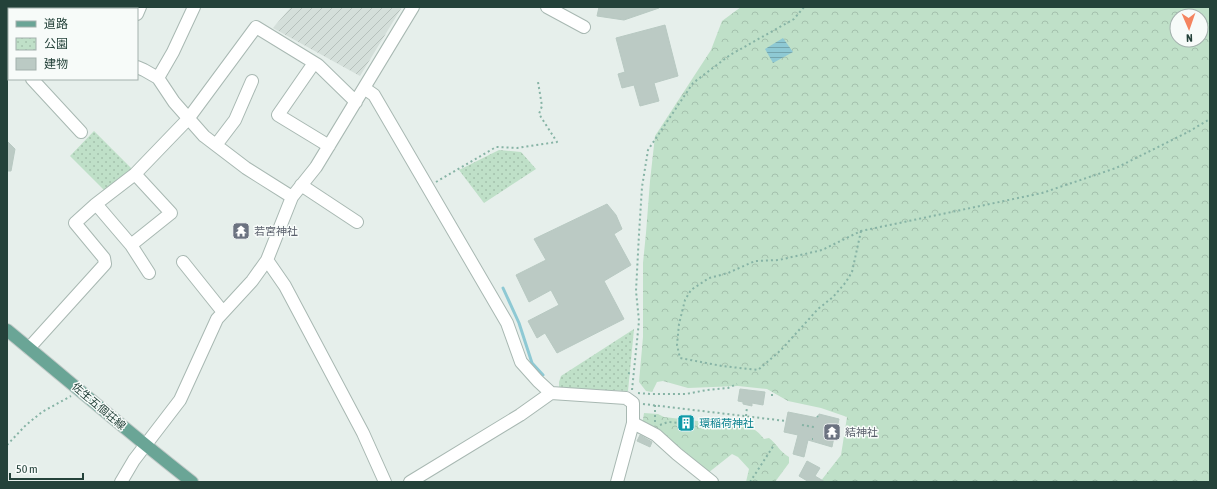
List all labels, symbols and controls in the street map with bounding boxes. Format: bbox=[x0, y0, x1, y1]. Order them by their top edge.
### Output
legend bbox=[8, 8, 138, 80]
north arrow bbox=[1169, 8, 1209, 48]
text: 道路 bbox=[44, 17, 68, 31]
text: N bbox=[1186, 32, 1193, 44]
text: 公園 bbox=[44, 37, 68, 51]
text: 建物 bbox=[44, 57, 68, 71]
temple icon: 若宮神社 bbox=[231, 221, 251, 241]
place label: 若宮神社 bbox=[254, 225, 298, 237]
street label: 佐生五個荘線 bbox=[70, 380, 128, 432]
building icon: 環稲荷神社 bbox=[676, 413, 696, 433]
place label: 環稲荷神社 bbox=[699, 417, 754, 429]
temple icon: 結神社 bbox=[822, 422, 842, 442]
place label: 結神社 bbox=[845, 426, 878, 438]
scale bar bbox=[10, 455, 83, 481]
text: 50 m bbox=[16, 462, 38, 476]

